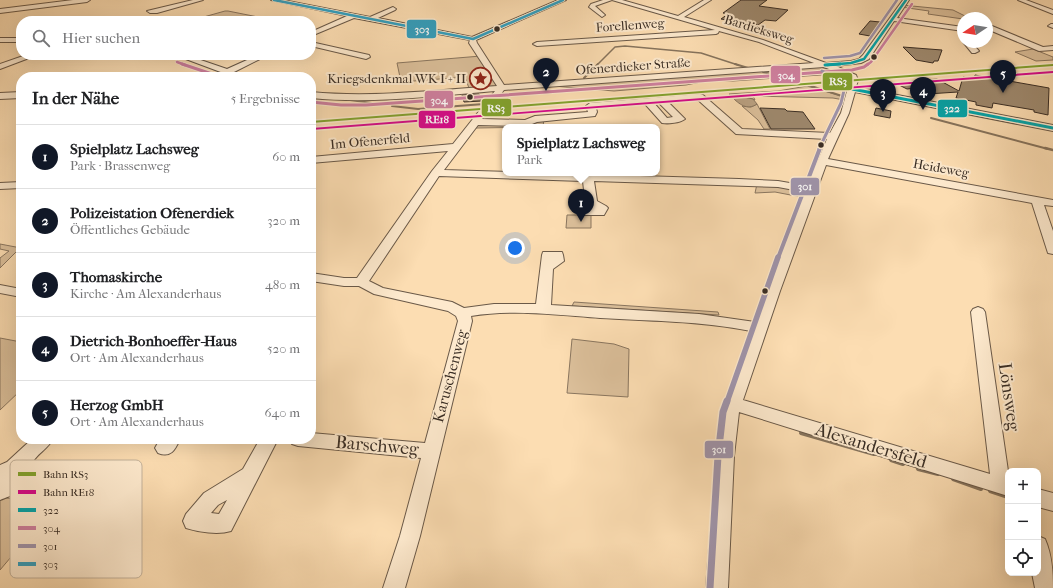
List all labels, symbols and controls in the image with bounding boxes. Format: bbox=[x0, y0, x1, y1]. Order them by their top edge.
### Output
street label: Bardieksweg bbox=[723, 11, 796, 47]
north arrow bbox=[957, 12, 993, 48]
street label: Forellenweg bbox=[595, 15, 666, 35]
search box bbox=[16, 16, 316, 60]
line badge: 303 bbox=[406, 19, 437, 39]
text: 303 bbox=[414, 23, 430, 36]
unlabelled marker bbox=[492, 24, 502, 34]
icon: search bbox=[30, 27, 52, 49]
text: Hier suchen bbox=[62, 29, 140, 47]
unlabelled marker bbox=[869, 52, 879, 62]
street label: Ofenerdieker Straße bbox=[575, 54, 691, 77]
pin: 2 bbox=[533, 58, 559, 91]
pin: 5 bbox=[990, 60, 1016, 93]
place icon: Kriegsdenkmal WK I + II bbox=[468, 65, 494, 91]
line badge: 304 bbox=[770, 65, 801, 84]
text: 304 bbox=[778, 69, 795, 82]
place label: Kriegsdenkmal WK I + II bbox=[327, 71, 466, 86]
line badge: RS3 bbox=[822, 72, 853, 91]
text: RS3 bbox=[829, 75, 848, 88]
pin: 4 bbox=[910, 77, 936, 110]
pin: 3 bbox=[870, 79, 896, 112]
text: In der Nähe bbox=[32, 88, 119, 108]
line badge: 304 bbox=[424, 90, 454, 109]
text: 5 Ergebnisse bbox=[231, 91, 300, 106]
unlabelled marker bbox=[465, 92, 475, 102]
text: 304 bbox=[431, 94, 448, 107]
line badge: RS3 bbox=[481, 98, 512, 117]
line badge: 322 bbox=[937, 99, 968, 118]
text: RS3 bbox=[487, 102, 506, 115]
text: 322 bbox=[944, 102, 960, 115]
line badge: RE18 bbox=[418, 110, 456, 129]
text: RE18 bbox=[425, 113, 450, 126]
popup bbox=[502, 124, 660, 176]
street label: Im Ofenerfeld bbox=[329, 130, 411, 152]
text: Spielplatz Lachsweg bbox=[517, 134, 645, 152]
text: Spielplatz Lachsweg bbox=[70, 140, 199, 158]
unlabelled marker bbox=[816, 140, 826, 150]
text: 1 bbox=[43, 149, 47, 164]
text: 60 m bbox=[272, 149, 300, 164]
text: Park bbox=[517, 152, 542, 167]
street label: Heideweg bbox=[912, 156, 971, 180]
text: Park · Brassenweg bbox=[70, 158, 170, 173]
line badge: 301 bbox=[790, 177, 820, 196]
text: 301 bbox=[798, 180, 812, 193]
pin: 1 bbox=[568, 189, 594, 222]
text: Polizeistation Ofenerdiek bbox=[70, 204, 234, 222]
text: 2 bbox=[42, 213, 48, 228]
text: 320 m bbox=[267, 213, 300, 228]
text: Öffentliches Gebäude bbox=[70, 222, 190, 237]
your location bbox=[505, 238, 525, 258]
text: Thomaskirche bbox=[70, 268, 162, 286]
text: 3 bbox=[42, 277, 48, 292]
text: 480 m bbox=[265, 277, 300, 292]
text: Kirche · Am Alexanderhaus bbox=[70, 286, 221, 301]
unlabelled marker bbox=[760, 286, 770, 296]
street label: Karuschenweg bbox=[429, 327, 471, 424]
text: Dietrich-Bonhoeffer-Haus bbox=[70, 332, 237, 350]
text: 4 bbox=[41, 341, 49, 356]
text: 520 m bbox=[267, 341, 300, 356]
text: Ort · Am Alexanderhaus bbox=[70, 350, 204, 365]
street label: Lönsweg bbox=[994, 362, 1024, 433]
text: Herzog GmbH bbox=[70, 396, 164, 414]
text: 5 bbox=[42, 405, 48, 420]
text: 640 m bbox=[265, 405, 300, 420]
text: Ort · Am Alexanderhaus bbox=[70, 414, 204, 429]
street label: Alexandersfeld bbox=[812, 419, 929, 473]
street label: Barschweg bbox=[334, 432, 420, 460]
line badge: 301 bbox=[704, 440, 734, 459]
text: 301 bbox=[712, 443, 726, 456]
legend bbox=[10, 460, 142, 578]
text: Bahn RS3 bbox=[43, 468, 88, 481]
map controls bbox=[1005, 468, 1041, 576]
button: + bbox=[1005, 468, 1041, 504]
text: Bahn RE18 bbox=[43, 486, 94, 499]
text: 322 bbox=[43, 504, 59, 517]
button: − bbox=[1005, 504, 1041, 540]
text: 304 bbox=[43, 522, 60, 535]
text: 301 bbox=[43, 540, 58, 553]
button: locate bbox=[1005, 540, 1041, 576]
text: 303 bbox=[43, 558, 58, 571]

